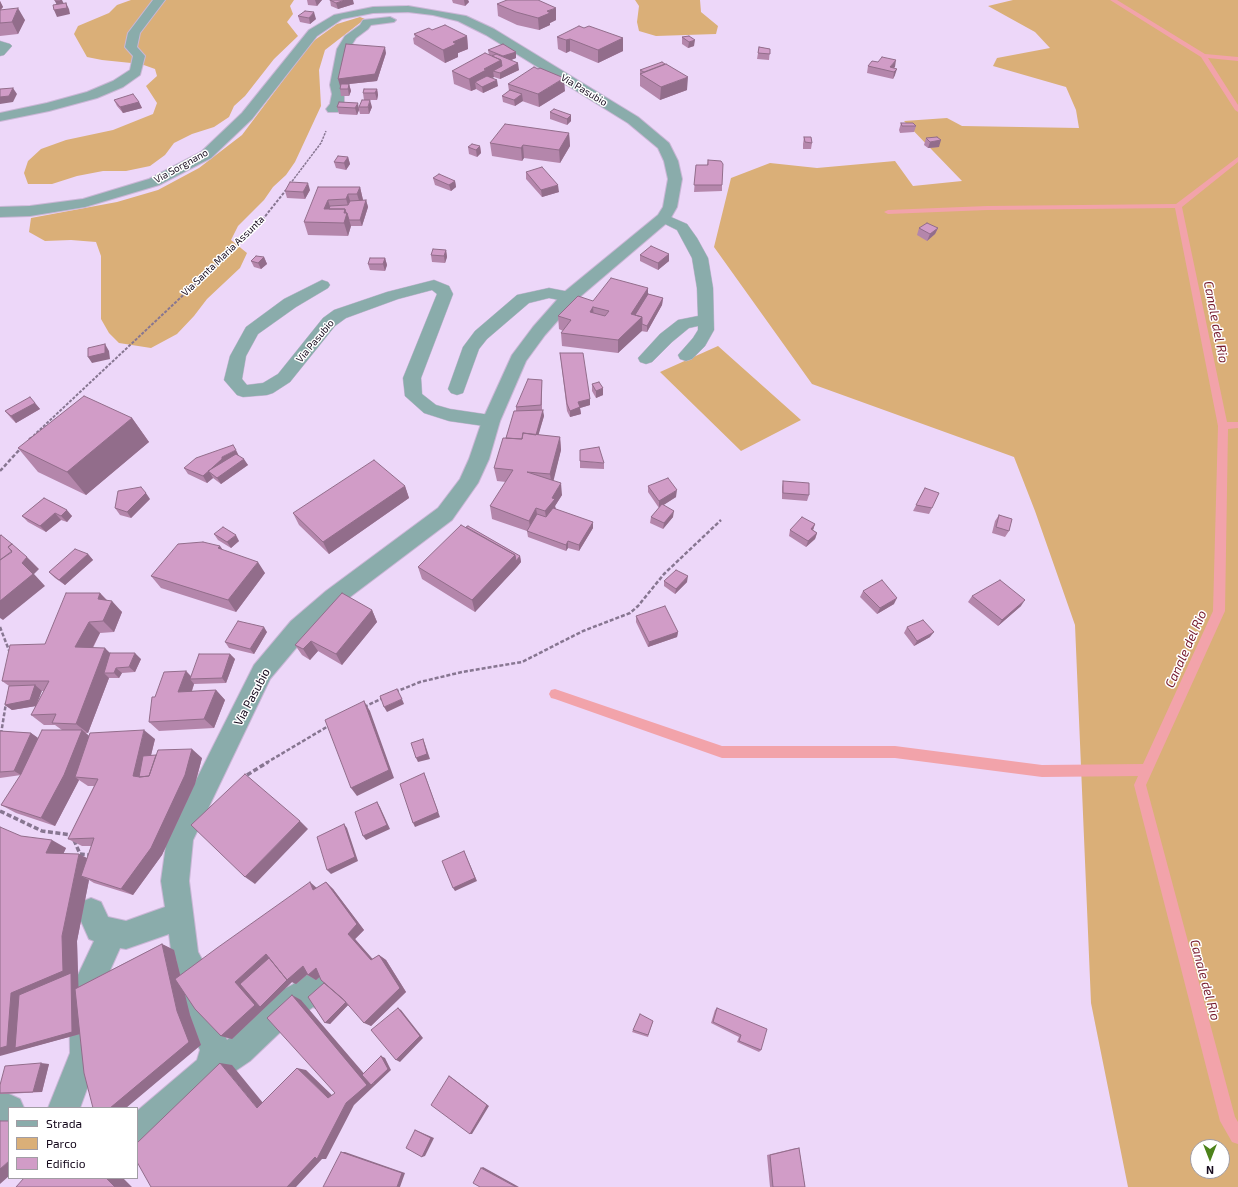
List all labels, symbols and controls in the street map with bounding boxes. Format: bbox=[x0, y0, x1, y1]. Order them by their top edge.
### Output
street label: Via Pasubio bbox=[559, 71, 609, 109]
street label: Via Sorgnano bbox=[152, 146, 210, 186]
street label: Via Santa Maria Assunta bbox=[179, 213, 267, 299]
water label: Canale del Rio bbox=[1200, 280, 1232, 364]
street label: Via Pasubio bbox=[294, 317, 336, 365]
water label: Canale del Rio bbox=[1162, 608, 1210, 690]
street label: Via Pasubio bbox=[231, 666, 273, 728]
water label: Canale del Rio bbox=[1187, 938, 1223, 1022]
legend bbox=[8, 1107, 138, 1179]
text: Strada bbox=[46, 1116, 82, 1130]
text: Parco bbox=[46, 1136, 77, 1150]
north arrow bbox=[1190, 1139, 1230, 1179]
text: Edificio bbox=[46, 1156, 86, 1170]
text: N bbox=[1206, 1164, 1214, 1177]

